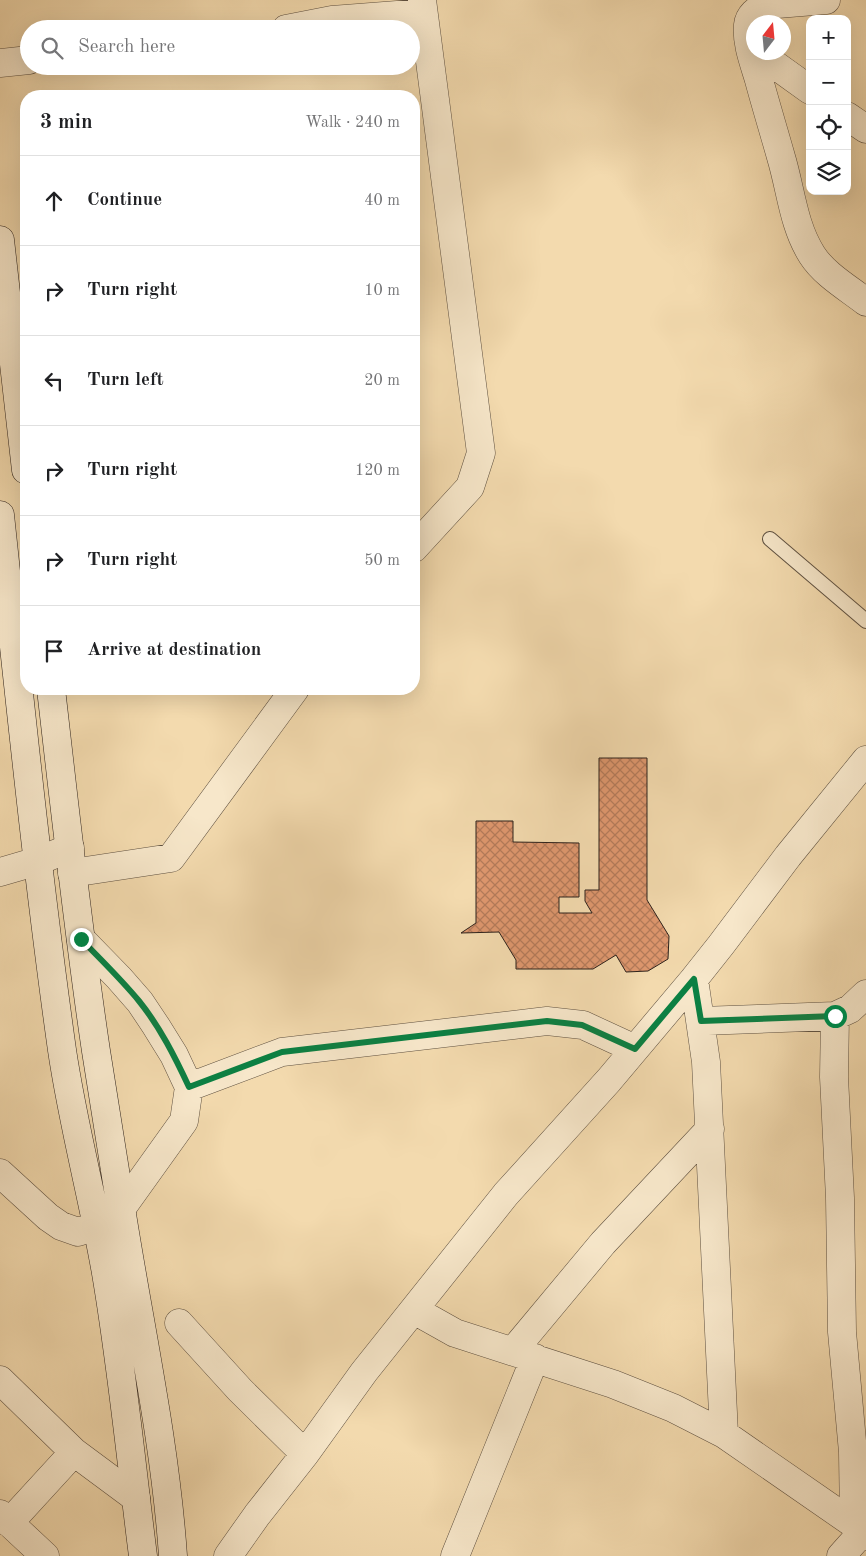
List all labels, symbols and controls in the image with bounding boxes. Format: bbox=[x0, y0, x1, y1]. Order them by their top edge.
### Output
north arrow bbox=[746, 15, 791, 60]
map controls bbox=[806, 15, 851, 195]
button: + bbox=[806, 15, 851, 60]
search box bbox=[20, 20, 420, 75]
icon: search bbox=[38, 34, 66, 62]
text: Search here bbox=[78, 38, 175, 57]
button: − bbox=[806, 60, 851, 105]
button: locate bbox=[806, 105, 851, 150]
text: 3 min bbox=[40, 112, 93, 133]
text: Walk · 240 m bbox=[305, 115, 400, 131]
button: layers bbox=[806, 150, 851, 195]
icon: ahead bbox=[40, 187, 68, 215]
text: Continue bbox=[87, 191, 162, 210]
text: 40 m bbox=[364, 193, 400, 209]
icon: right bbox=[40, 277, 68, 305]
text: Turn right bbox=[87, 281, 177, 300]
text: 10 m bbox=[364, 283, 400, 299]
icon: left bbox=[40, 367, 68, 395]
text: Turn left bbox=[87, 371, 164, 390]
text: 20 m bbox=[364, 373, 400, 389]
icon: right bbox=[40, 457, 68, 485]
text: Turn right bbox=[87, 461, 177, 480]
text: 120 m bbox=[355, 463, 400, 479]
icon: right bbox=[40, 547, 68, 575]
text: Turn right bbox=[87, 551, 177, 570]
text: 50 m bbox=[364, 553, 400, 569]
icon: arrive bbox=[40, 637, 68, 665]
text: Arrive at destination bbox=[87, 641, 261, 660]
route end bbox=[70, 928, 93, 951]
route start bbox=[824, 1005, 847, 1028]

